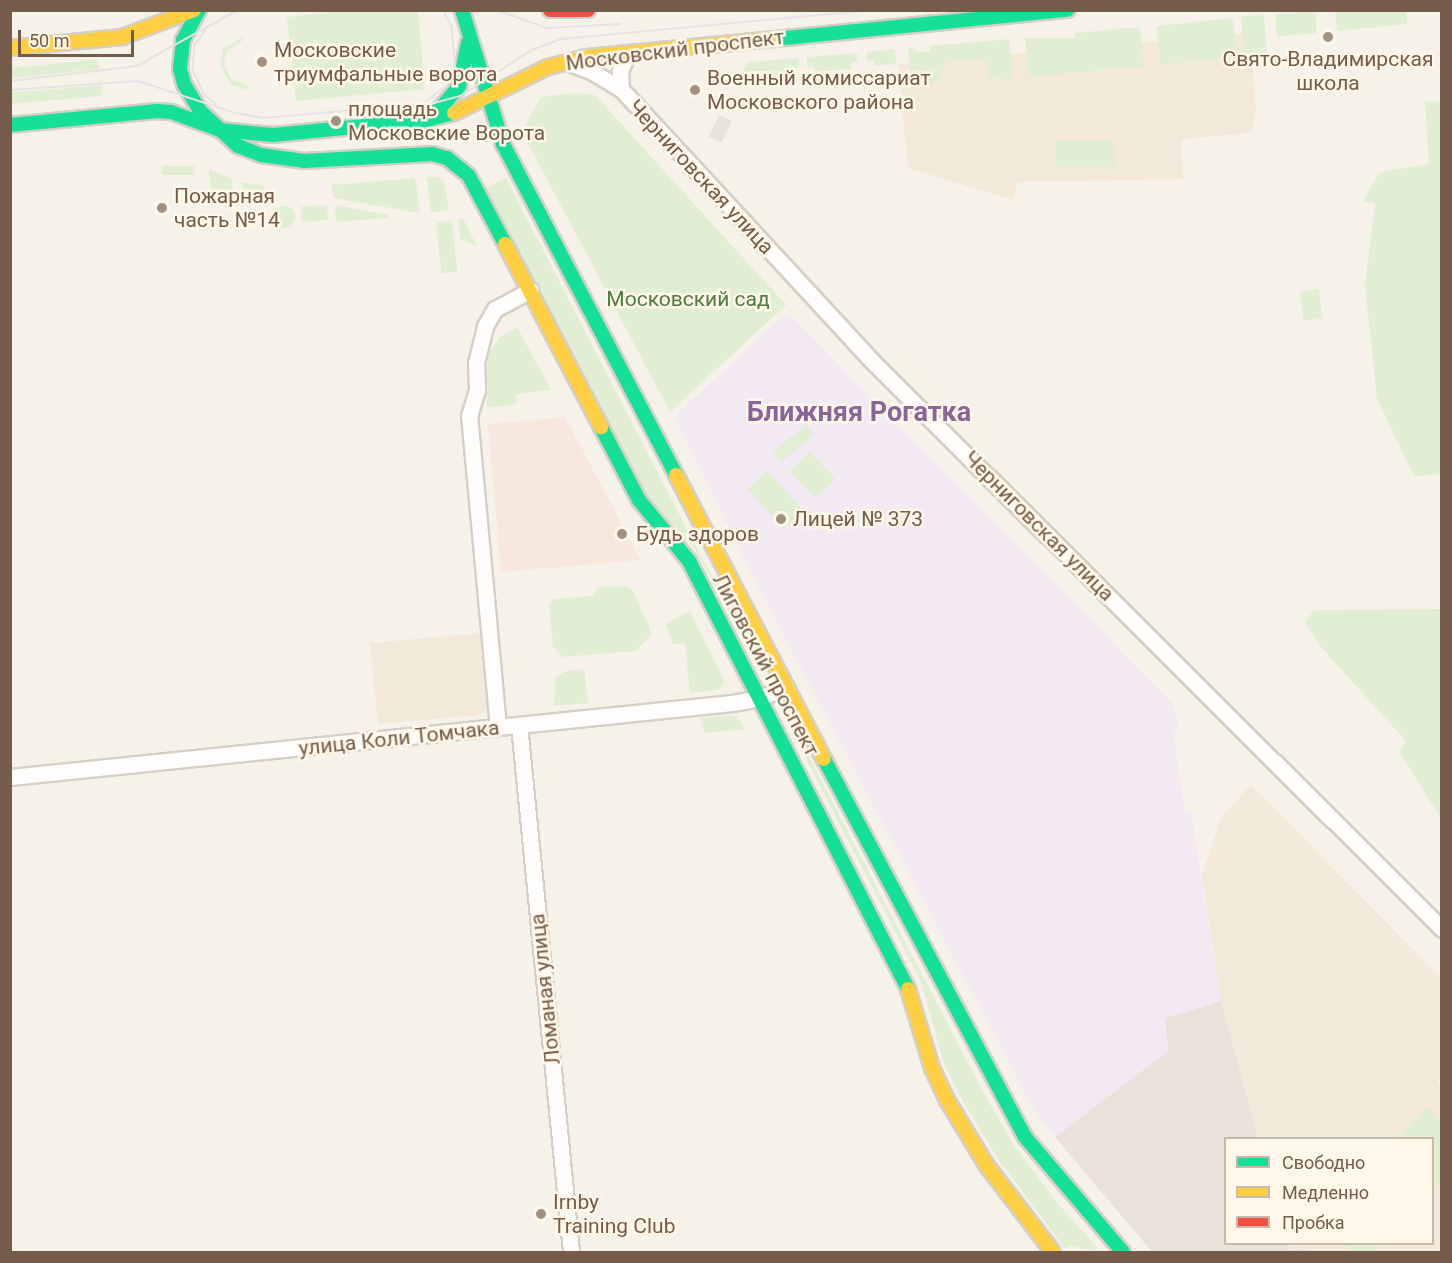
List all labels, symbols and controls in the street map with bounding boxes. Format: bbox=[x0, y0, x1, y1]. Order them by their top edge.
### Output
scale bar bbox=[21, 18, 136, 56]
street label: Московский проспект bbox=[564, 24, 786, 76]
text: 50 m bbox=[29, 30, 69, 51]
marker: Свято-Владимирская школа bbox=[1321, 30, 1335, 44]
place label: Московские триумфальные ворота bbox=[274, 37, 497, 87]
place label: Свято-Владимирская школа bbox=[1223, 46, 1433, 96]
marker: Московские триумфальные ворота bbox=[255, 55, 269, 69]
place label: Военный комиссариат Московского района bbox=[707, 65, 931, 115]
marker: Военный комиссариат Московского района bbox=[688, 83, 702, 97]
street label: Черниговская улица bbox=[623, 94, 779, 260]
place label: площадь Московские Ворота bbox=[348, 96, 545, 146]
marker: площадь Московские Ворота bbox=[329, 114, 343, 128]
place label: Пожарная часть №14 bbox=[174, 183, 280, 233]
marker: Пожарная часть №14 bbox=[155, 201, 169, 215]
park label: Московский сад bbox=[606, 286, 770, 312]
district label: Ближняя Рогатка bbox=[747, 397, 971, 429]
street label: Черниговская улица bbox=[959, 446, 1119, 606]
place label: Лицей № 373 bbox=[793, 506, 923, 532]
marker: Лицей № 373 bbox=[774, 512, 788, 526]
place label: Будь здоров bbox=[636, 521, 759, 547]
marker: Будь здоров bbox=[613, 525, 631, 543]
street label: Лиговский проспект bbox=[707, 569, 825, 761]
street label: улица Коли Томчака bbox=[297, 715, 501, 761]
street label: Ломаная улица bbox=[525, 912, 565, 1066]
legend bbox=[1224, 1137, 1434, 1245]
text: Свободно bbox=[1282, 1152, 1365, 1173]
text: Медленно bbox=[1282, 1182, 1369, 1203]
place label: Irnby Training Club bbox=[553, 1189, 675, 1239]
marker: Irnby Training Club bbox=[534, 1207, 548, 1221]
text: Пробка bbox=[1282, 1212, 1345, 1233]

